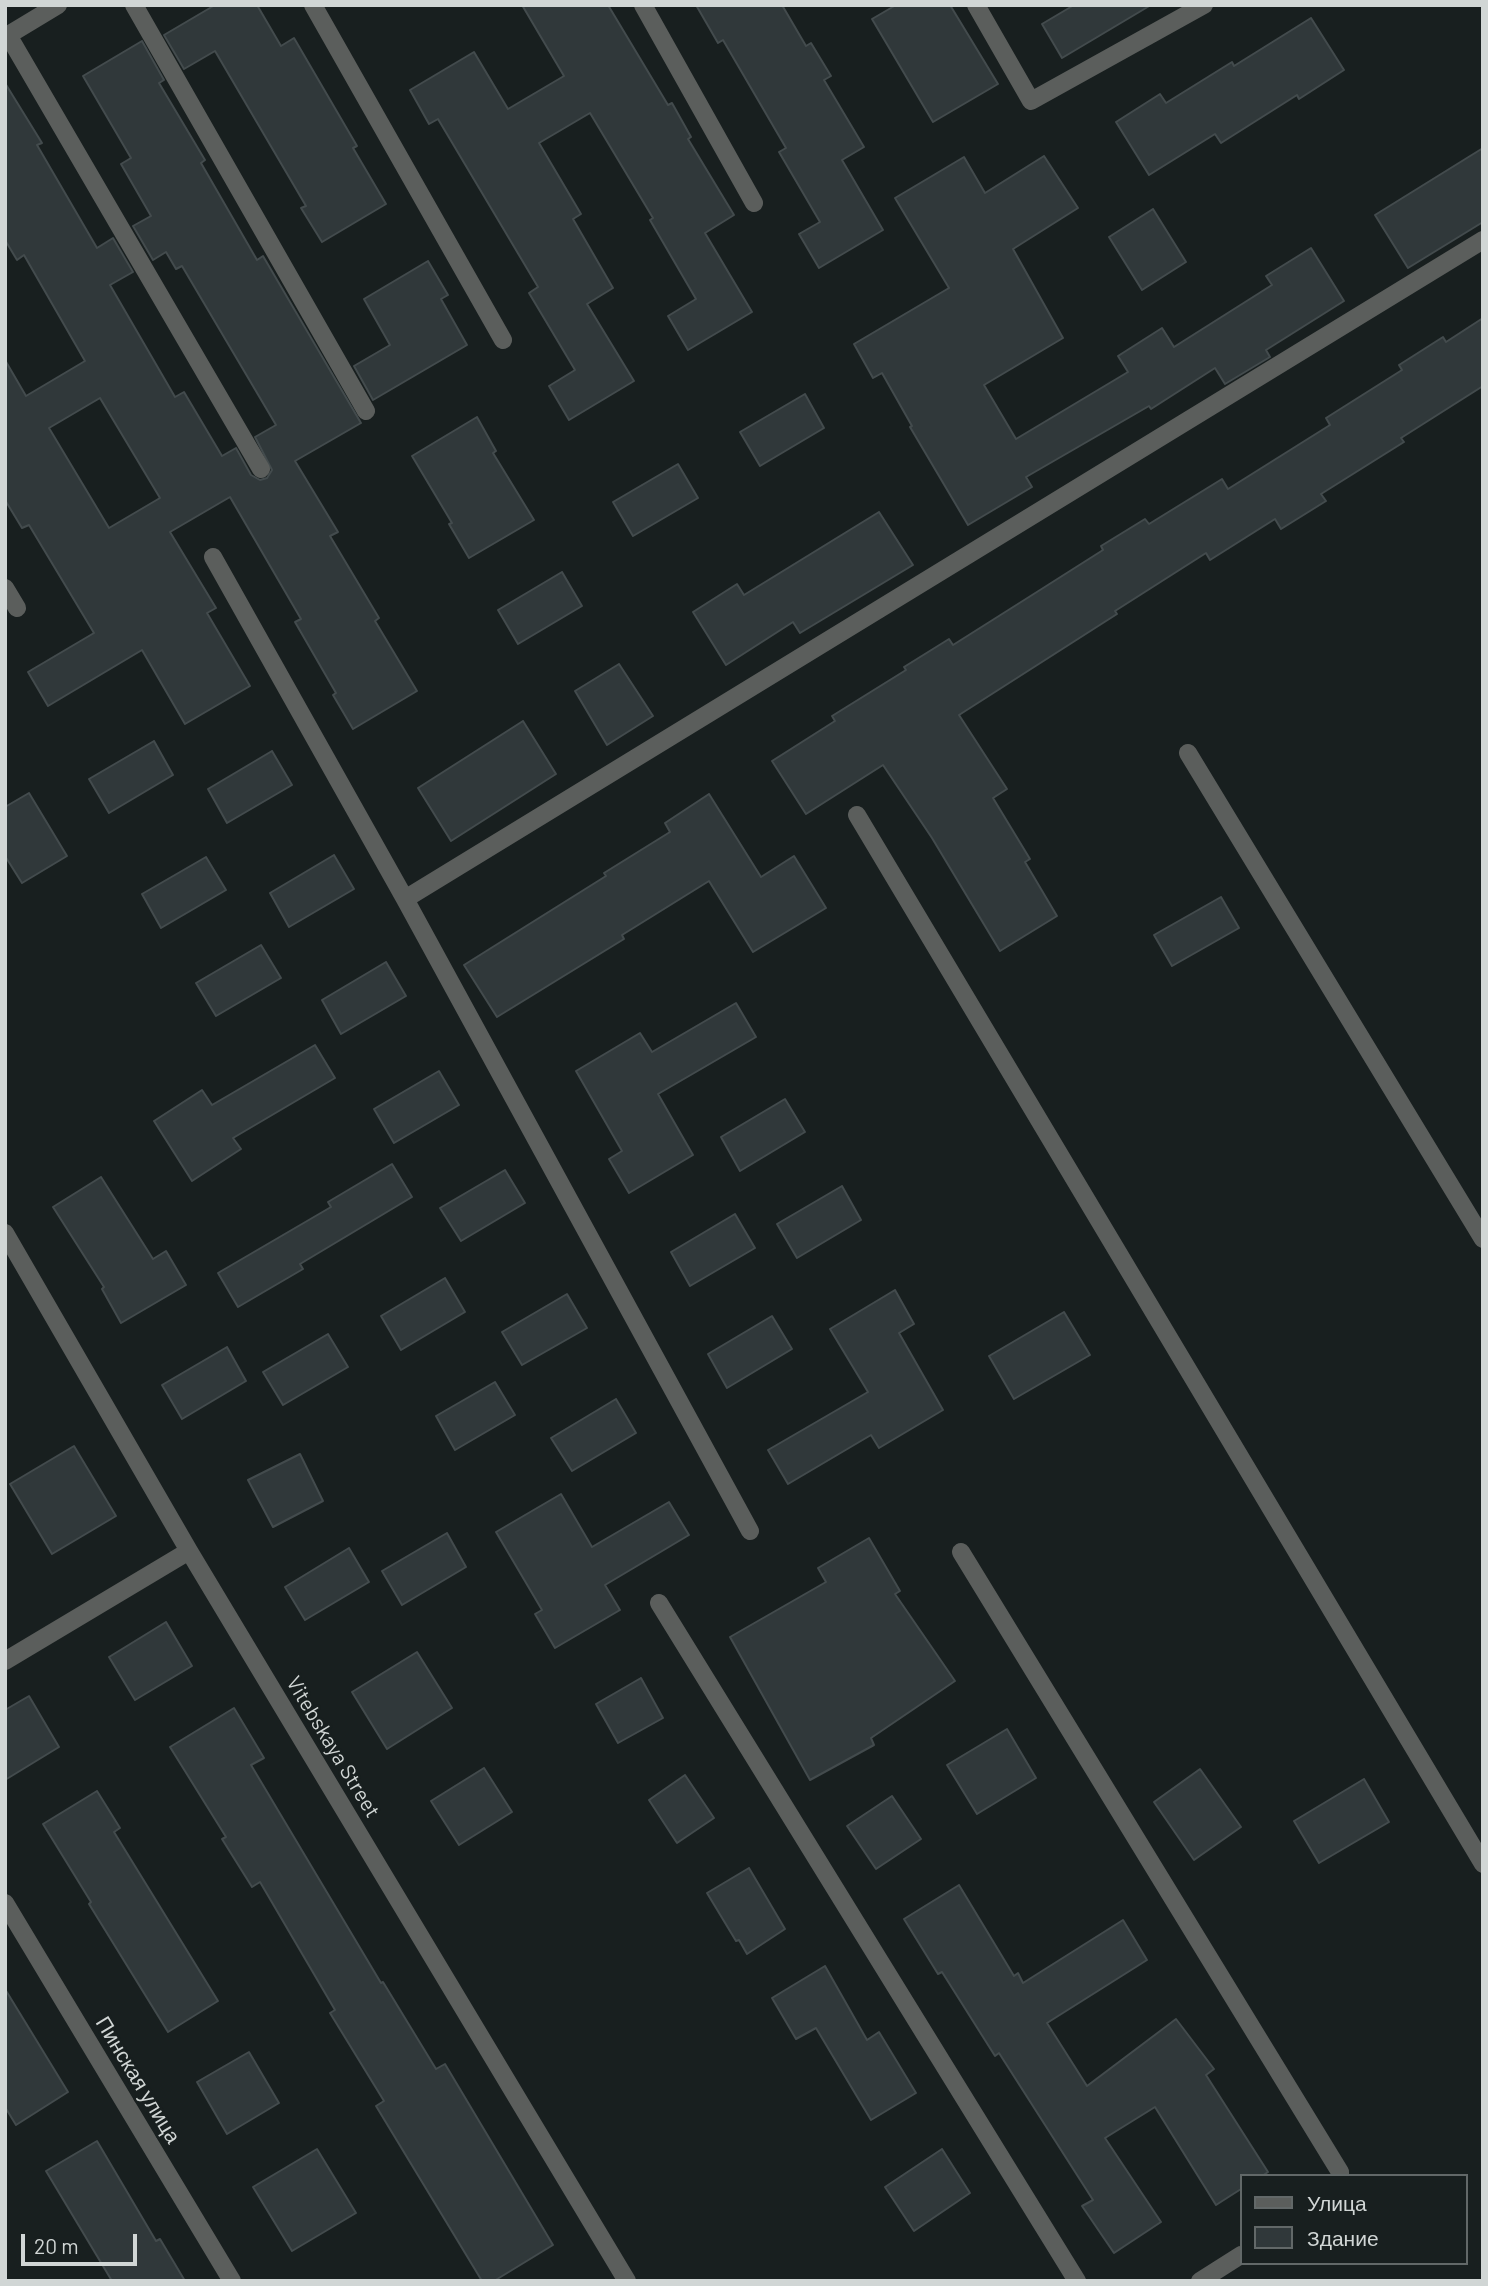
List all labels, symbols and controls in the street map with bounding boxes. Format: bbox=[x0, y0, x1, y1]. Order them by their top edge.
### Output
street label: Vitebskaya Street bbox=[281, 1672, 385, 1822]
street label: Пинская улица bbox=[90, 2012, 186, 2148]
legend bbox=[1240, 2174, 1467, 2265]
text: Улица bbox=[1307, 2190, 1367, 2215]
scale bar bbox=[24, 2220, 140, 2264]
text: Здание bbox=[1307, 2225, 1379, 2250]
text: 20 m bbox=[34, 2233, 79, 2258]

